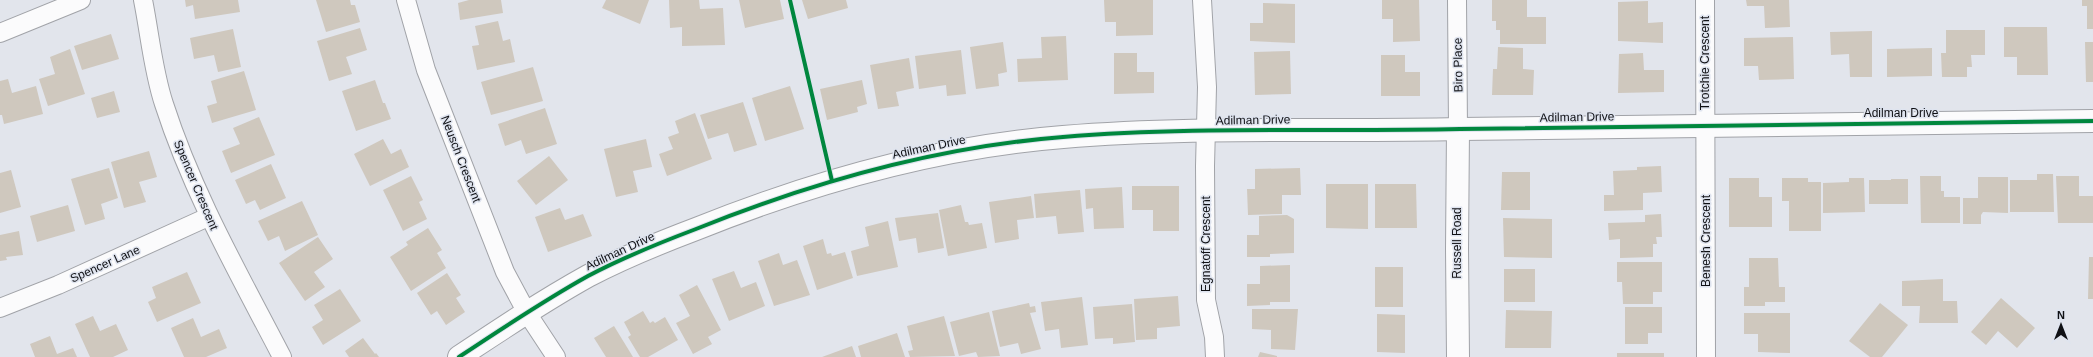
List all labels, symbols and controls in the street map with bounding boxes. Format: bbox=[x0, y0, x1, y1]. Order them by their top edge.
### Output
street label: Trotchie Crescent bbox=[1698, 15, 1712, 110]
street label: Biro Place bbox=[1451, 37, 1465, 92]
street label: Adilman Drive bbox=[1864, 106, 1939, 120]
street label: Adilman Drive bbox=[1540, 109, 1615, 125]
street label: Adilman Drive bbox=[1216, 112, 1291, 128]
street label: Neusch Crescent bbox=[438, 114, 484, 205]
street label: Adilman Drive bbox=[891, 132, 967, 162]
street label: Spencer Crescent bbox=[171, 138, 221, 233]
street label: Benesh Crescent bbox=[1699, 194, 1713, 287]
street label: Egnatoff Crescent bbox=[1199, 195, 1213, 292]
street label: Russell Road bbox=[1450, 207, 1464, 279]
street label: Adilman Drive bbox=[583, 229, 657, 273]
street label: Spencer Lane bbox=[68, 242, 142, 286]
north arrow bbox=[2041, 305, 2081, 345]
text: N bbox=[2057, 309, 2065, 321]

